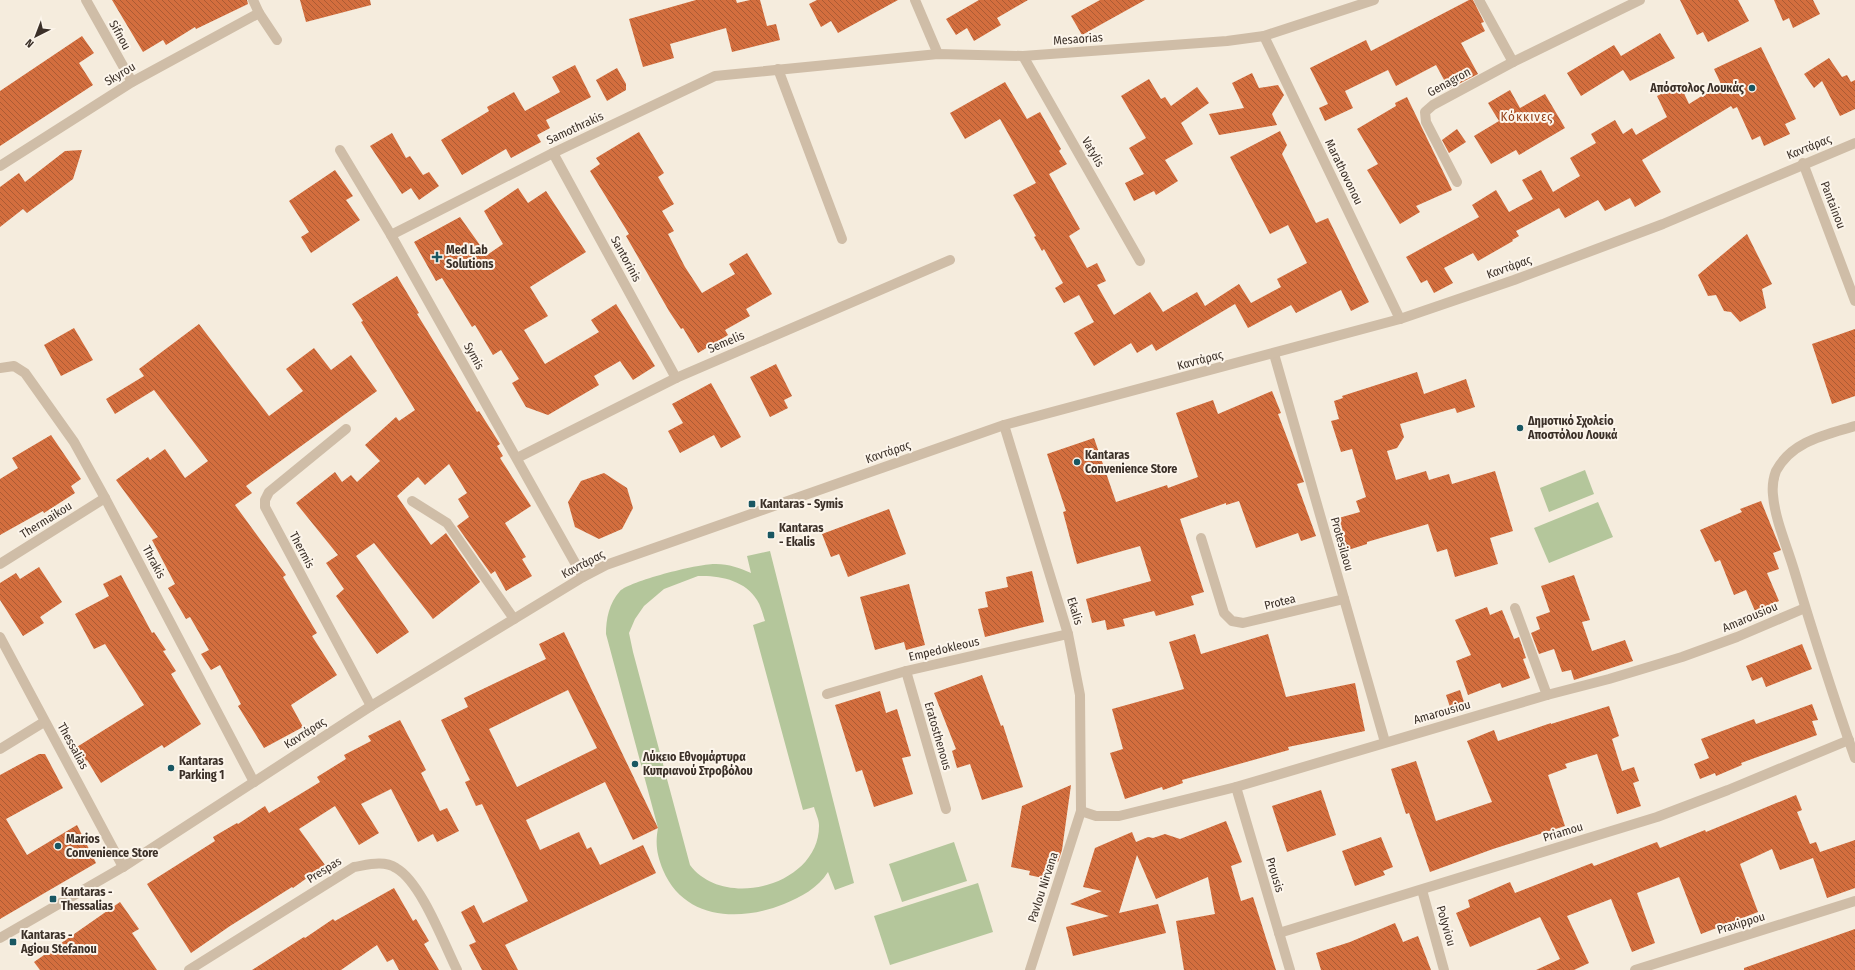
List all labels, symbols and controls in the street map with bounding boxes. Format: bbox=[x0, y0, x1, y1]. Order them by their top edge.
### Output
north arrow bbox=[16, 16, 56, 56]
street label: Sifnou bbox=[106, 18, 134, 52]
street label: Mesaorias bbox=[1053, 30, 1103, 48]
text: N bbox=[23, 36, 36, 50]
street label: Skyrou bbox=[102, 59, 138, 89]
street label: Genagron bbox=[1425, 64, 1473, 100]
place label: Απόστολος Λουκάς bbox=[1649, 80, 1745, 95]
marker: Απόστολος Λουκάς bbox=[1747, 83, 1757, 93]
street label: Samothrakis bbox=[544, 109, 606, 147]
district label: Κόκκινες bbox=[1500, 109, 1554, 124]
street label: Καντάρας bbox=[1785, 132, 1833, 162]
street label: Vatylis bbox=[1079, 135, 1107, 169]
street label: Marathovonou bbox=[1322, 137, 1366, 207]
street label: Pantainou bbox=[1818, 179, 1848, 231]
street label: Santorinis bbox=[608, 234, 644, 284]
place label: Med Lab Solutions bbox=[446, 243, 494, 271]
marker: Med Lab Solutions bbox=[431, 251, 443, 263]
street label: Καντάρας bbox=[1485, 252, 1533, 282]
street label: Semelis bbox=[706, 328, 746, 356]
street label: Symis bbox=[461, 340, 487, 372]
street label: Καντάρας bbox=[1176, 347, 1224, 373]
place label: Δημοτικό Σχολείο Αποστόλου Λουκά bbox=[1527, 413, 1618, 442]
marker: Δημοτικό Σχολείο Αποστόλου Λουκά bbox=[1515, 423, 1525, 433]
street label: Καντάρας bbox=[864, 438, 912, 466]
place label: Kantaras Convenience Store bbox=[1085, 448, 1177, 476]
marker: Kantaras Convenience Store bbox=[1072, 457, 1082, 467]
place label: Kantaras - Symis bbox=[760, 497, 844, 511]
street label: Thermaikou bbox=[18, 499, 74, 541]
marker: Kantaras - Symis bbox=[747, 499, 757, 509]
street label: Protesilaou bbox=[1328, 515, 1356, 573]
place label: Kantaras - Ekalis bbox=[779, 521, 824, 549]
street label: Thermis bbox=[287, 529, 317, 571]
marker: Kantaras - Ekalis bbox=[766, 530, 776, 540]
street label: Thrakis bbox=[140, 543, 168, 581]
street label: Καντάρας bbox=[559, 547, 607, 581]
street label: Protea bbox=[1263, 591, 1297, 613]
street label: Ekalis bbox=[1064, 596, 1086, 626]
street label: Amarousiou bbox=[1720, 599, 1780, 635]
street label: Empedokleous bbox=[907, 634, 981, 664]
street label: Amarousiou bbox=[1412, 697, 1472, 727]
street label: Eratosthenous bbox=[922, 700, 954, 772]
street label: Καντάρας bbox=[282, 714, 328, 752]
street label: Thessalias bbox=[55, 720, 91, 772]
place label: Λύκειο Εθνομάρτυρα Κυπριανού Στροβόλου bbox=[642, 749, 753, 778]
place label: Kantaras Parking 1 bbox=[179, 754, 224, 782]
marker: Λύκειο Εθνομάρτυρα Κυπριανού Στροβόλου bbox=[630, 759, 640, 769]
marker: Kantaras Parking 1 bbox=[166, 763, 176, 773]
street label: Priamou bbox=[1541, 819, 1585, 845]
place label: Marios Convenience Store bbox=[66, 832, 158, 860]
marker: Marios Convenience Store bbox=[53, 841, 63, 851]
street label: Pavlou Nirvana bbox=[1025, 850, 1061, 924]
street label: Prespas bbox=[304, 854, 344, 886]
street label: Prousis bbox=[1263, 856, 1287, 894]
place label: Kantaras - Thessalias bbox=[61, 885, 114, 913]
marker: Kantaras - Thessalias bbox=[48, 894, 58, 904]
street label: Polyviou bbox=[1434, 904, 1458, 948]
street label: Praxippou bbox=[1715, 909, 1767, 937]
place label: Kantaras - Agiou Stefanou bbox=[20, 928, 97, 956]
marker: Kantaras - Agiou Stefanou bbox=[8, 937, 18, 947]

